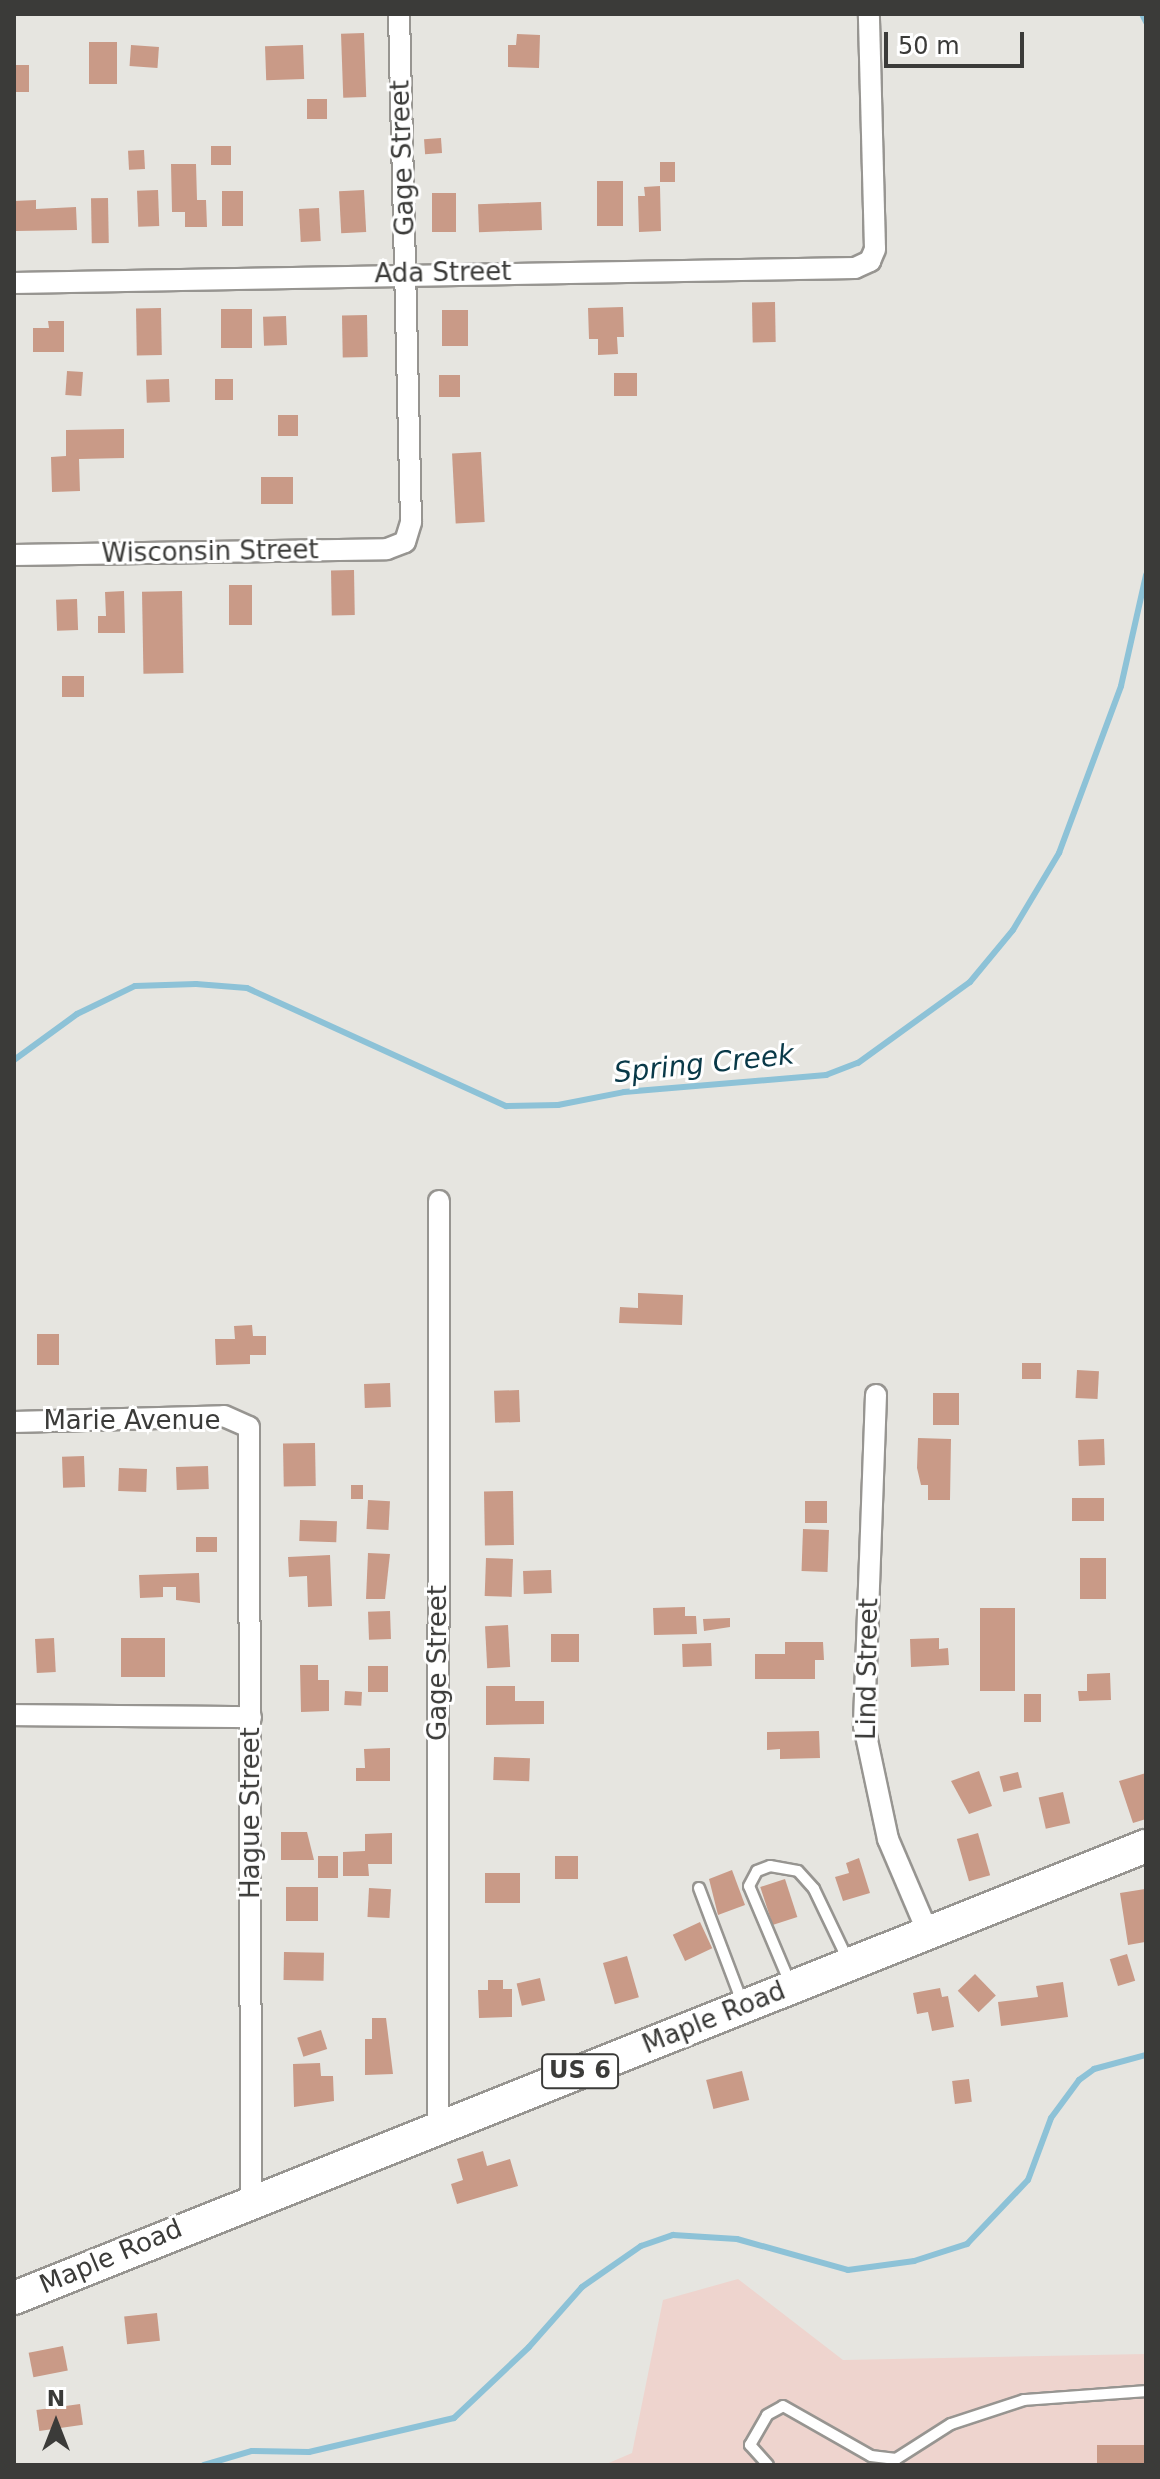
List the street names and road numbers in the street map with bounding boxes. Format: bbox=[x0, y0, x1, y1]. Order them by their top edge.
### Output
street label: Gage Street bbox=[385, 80, 421, 236]
street label: Ada Street bbox=[374, 256, 512, 290]
street label: Wisconsin Street bbox=[101, 535, 319, 569]
street label: Marie Avenue bbox=[43, 1405, 221, 1437]
street label: Gage Street bbox=[422, 1585, 454, 1741]
street label: Lind Street bbox=[851, 1598, 885, 1740]
street label: Hague Street bbox=[235, 1727, 267, 1899]
street label: Maple Road bbox=[638, 1975, 790, 2061]
road number: US 6 bbox=[540, 2051, 620, 2091]
street label: Maple Road bbox=[35, 2213, 187, 2301]

